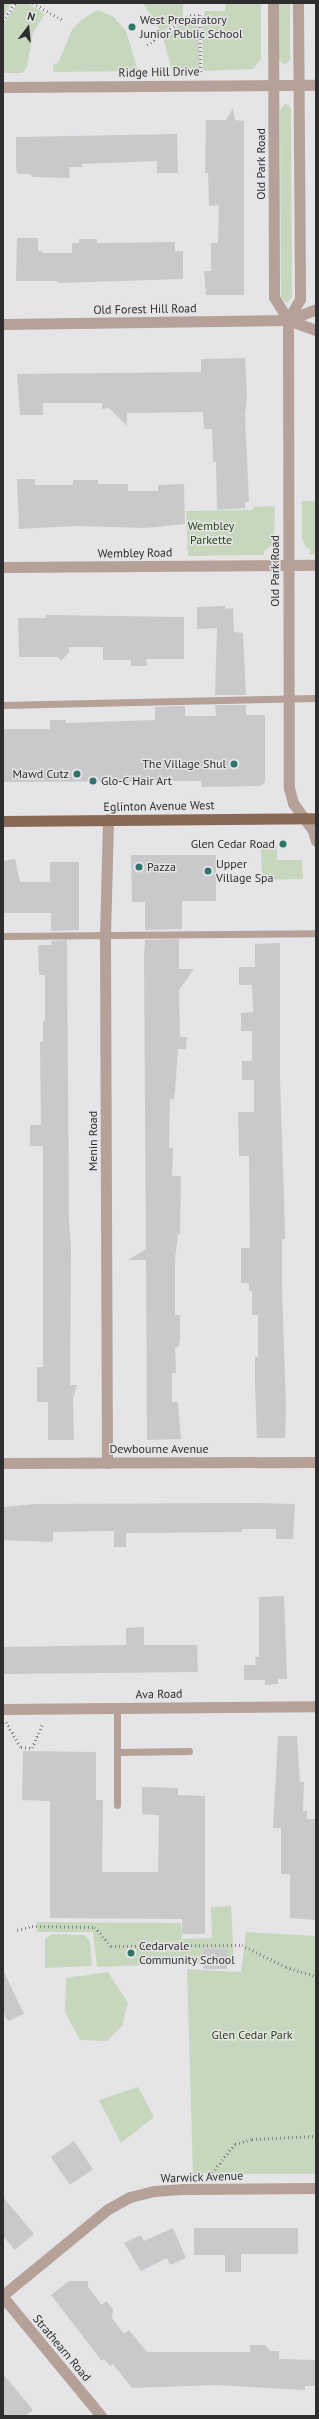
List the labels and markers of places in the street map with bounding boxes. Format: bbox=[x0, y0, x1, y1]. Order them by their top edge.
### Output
place label: West Preparatory Junior Public School bbox=[140, 13, 243, 41]
marker: West Preparatory Junior Public School bbox=[127, 22, 137, 32]
place label: The Village Shul bbox=[142, 757, 226, 771]
marker: The Village Shul bbox=[229, 759, 239, 769]
place label: Mawd Cutz bbox=[13, 767, 69, 781]
marker: Mawd Cutz bbox=[72, 769, 82, 779]
place label: Glo-C Hair Art bbox=[101, 774, 173, 788]
marker: Glo-C Hair Art bbox=[88, 776, 98, 786]
place label: Glen Cedar Road bbox=[191, 837, 275, 851]
marker: Glen Cedar Road bbox=[278, 839, 288, 849]
place label: Upper Village Spa bbox=[216, 857, 274, 885]
place label: Pazza bbox=[147, 860, 176, 874]
marker: Pazza bbox=[134, 862, 144, 872]
marker: Upper Village Spa bbox=[203, 866, 213, 876]
place label: Cedarvale Community School bbox=[139, 1939, 235, 1967]
marker: Cedarvale Community School bbox=[126, 1948, 136, 1958]

